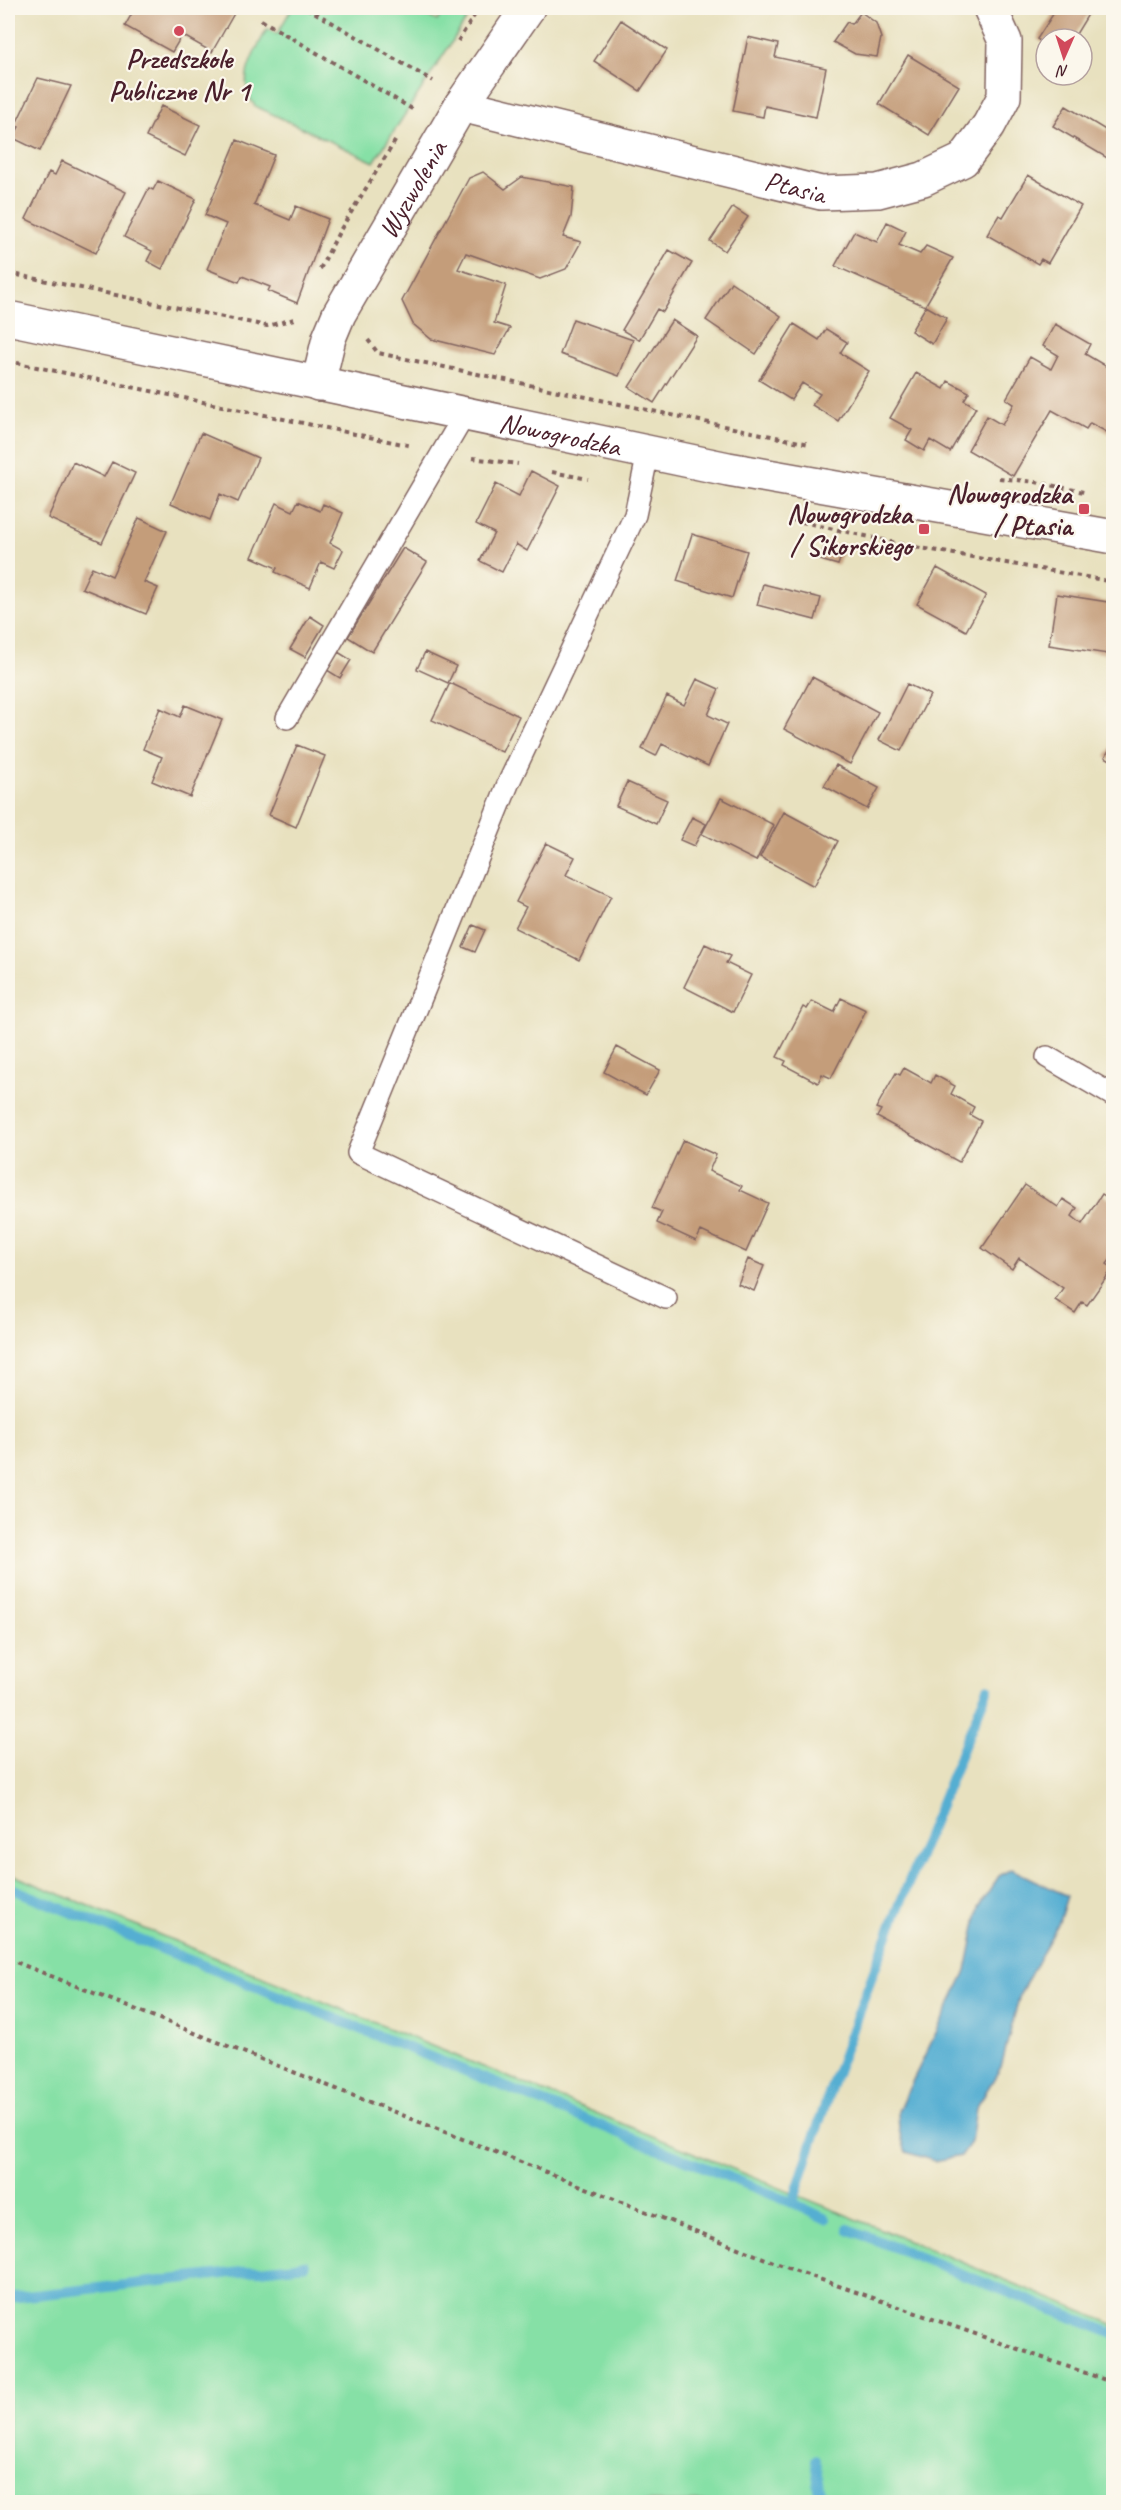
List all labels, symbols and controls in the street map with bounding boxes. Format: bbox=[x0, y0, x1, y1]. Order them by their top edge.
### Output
marker: Przedszkole Publiczne Nr 1 bbox=[172, 24, 186, 38]
north arrow bbox=[1034, 27, 1094, 87]
place label: Przedszkole Publiczne Nr 1 bbox=[109, 41, 253, 108]
text: N bbox=[1055, 61, 1069, 81]
street label: Wyzwolenia bbox=[370, 133, 455, 245]
street label: Ptasia bbox=[761, 163, 831, 212]
street label: Nowogrodzka bbox=[496, 405, 625, 464]
place label: Nowogrodzka / Ptasia bbox=[947, 476, 1075, 543]
place label: Nowogrodzka / Sikorskiego bbox=[787, 496, 915, 563]
marker: Nowogrodzka / Ptasia bbox=[1077, 502, 1091, 516]
marker: Nowogrodzka / Sikorskiego bbox=[917, 522, 931, 536]

